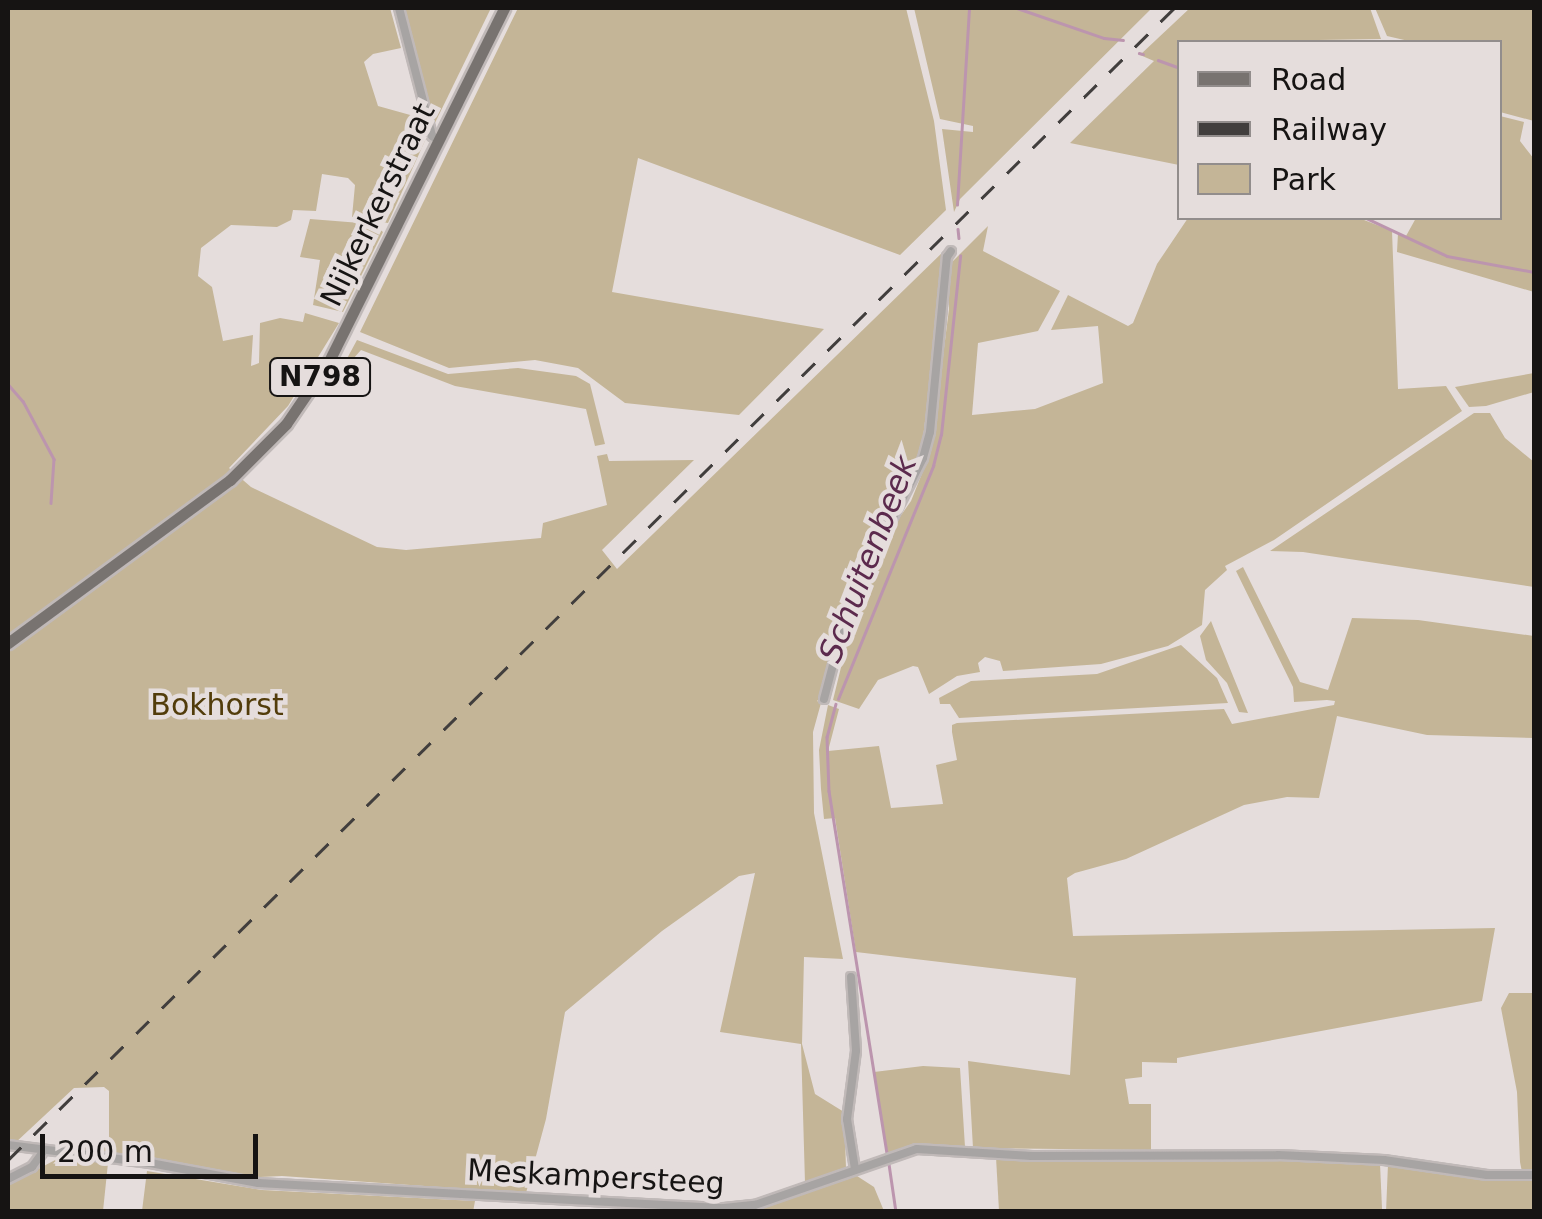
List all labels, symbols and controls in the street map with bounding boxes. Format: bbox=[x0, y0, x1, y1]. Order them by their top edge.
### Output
legend bbox=[1177, 40, 1502, 220]
text: Road bbox=[1271, 62, 1346, 97]
street label: Nijkerkerstraat bbox=[313, 98, 443, 312]
text: Railway bbox=[1271, 112, 1387, 147]
text: Park bbox=[1271, 162, 1336, 197]
road number: N798 bbox=[268, 354, 372, 400]
water label: Schuitenbeek bbox=[811, 450, 925, 668]
park label: Bokhorst bbox=[150, 687, 284, 723]
scale bar bbox=[45, 1114, 262, 1176]
text: 200 m bbox=[57, 1134, 153, 1169]
street label: Meskampersteeg bbox=[466, 1152, 726, 1202]

